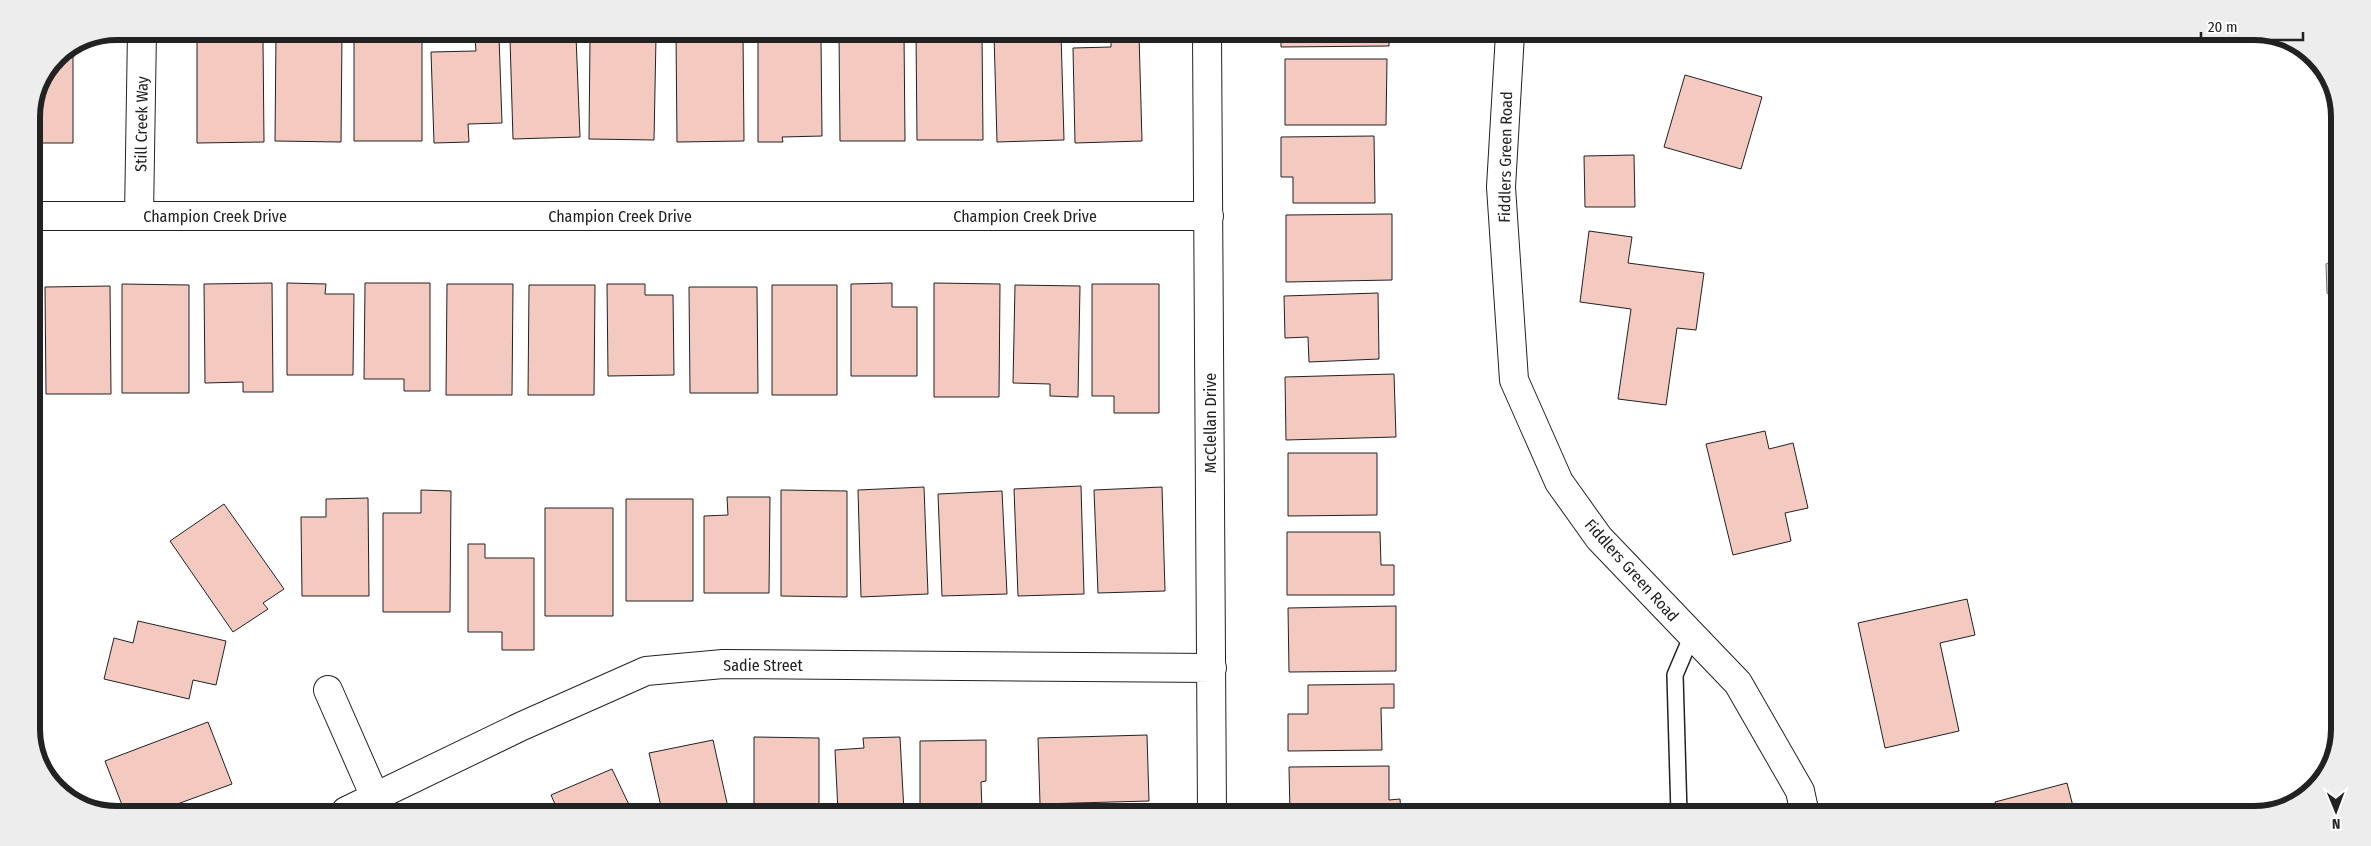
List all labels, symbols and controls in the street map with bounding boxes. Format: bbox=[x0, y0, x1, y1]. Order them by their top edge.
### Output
scale bar bbox=[2201, 10, 2304, 42]
text: 20 m bbox=[2208, 18, 2238, 36]
street label: Still Creek Way bbox=[131, 75, 152, 172]
street label: Fiddlers Green Road bbox=[1495, 91, 1516, 223]
street label: Champion Creek Drive bbox=[143, 207, 287, 226]
street label: Champion Creek Drive bbox=[548, 207, 692, 226]
street label: Champion Creek Drive bbox=[953, 207, 1097, 226]
street label: McClellan Drive bbox=[1201, 373, 1220, 473]
street label: Fiddlers Green Road bbox=[1581, 515, 1683, 625]
street label: Sadie Street bbox=[723, 656, 803, 675]
north arrow bbox=[2311, 786, 2361, 836]
text: N bbox=[2332, 815, 2341, 832]

